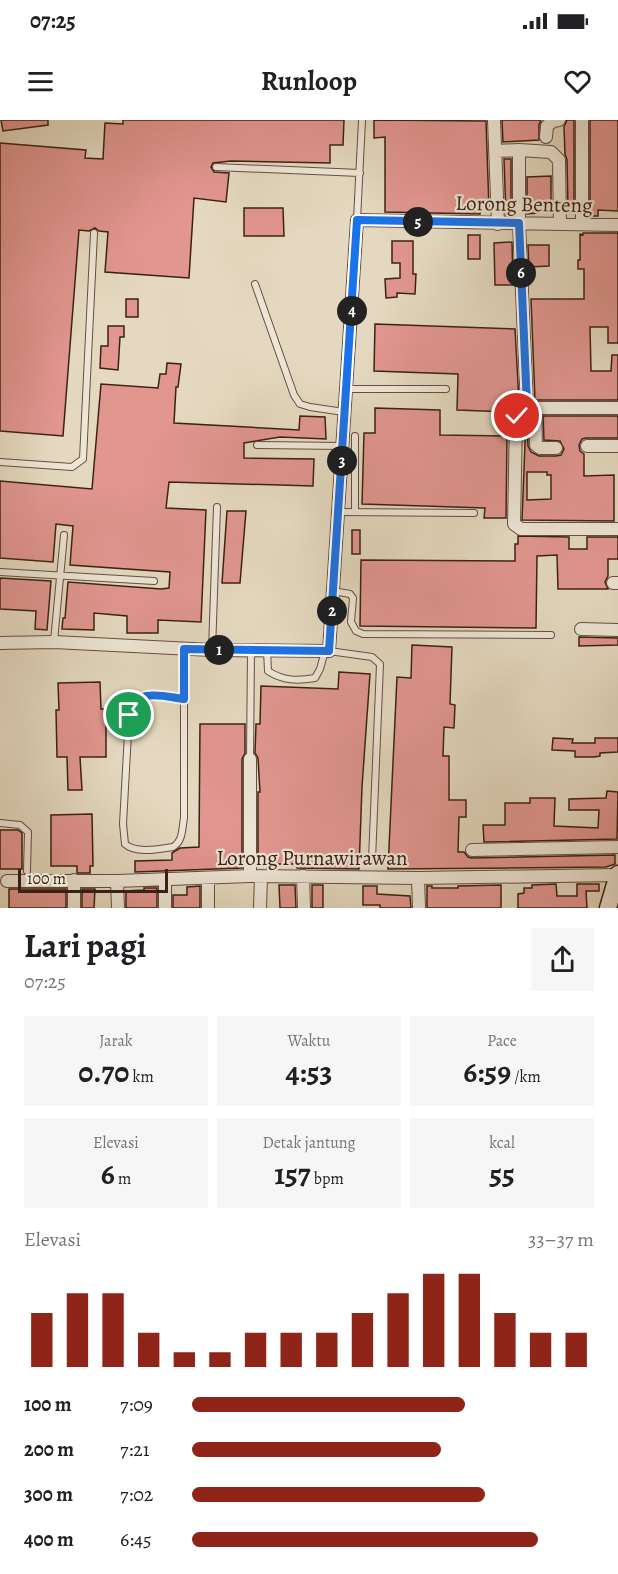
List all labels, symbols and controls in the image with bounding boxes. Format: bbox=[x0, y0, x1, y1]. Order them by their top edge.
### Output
text: 07:25 bbox=[30, 6, 76, 36]
text: Runloop bbox=[261, 63, 357, 99]
icon: menu bbox=[24, 65, 57, 98]
icon: heart bbox=[561, 65, 594, 98]
street label: Lorong Benteng bbox=[455, 189, 593, 219]
pin: 5 bbox=[403, 207, 433, 237]
text: 5 bbox=[415, 211, 421, 233]
pin: 6 bbox=[506, 258, 536, 288]
text: 6 bbox=[517, 262, 525, 284]
pin: 4 bbox=[337, 296, 367, 326]
text: 4 bbox=[348, 300, 356, 322]
pin bbox=[491, 390, 542, 441]
icon: check bbox=[500, 399, 533, 432]
pin: 3 bbox=[327, 446, 357, 476]
text: 3 bbox=[339, 450, 345, 472]
pin: 2 bbox=[317, 596, 347, 626]
text: 2 bbox=[328, 600, 336, 622]
pin: 1 bbox=[204, 635, 234, 665]
text: 1 bbox=[216, 639, 222, 661]
pin bbox=[103, 689, 154, 740]
icon: arrive bbox=[112, 698, 145, 731]
street label: Lorong Purnawirawan bbox=[216, 844, 408, 872]
scale bar bbox=[18, 866, 168, 893]
text: 100 m bbox=[27, 868, 66, 890]
text: Lari pagi bbox=[24, 923, 147, 968]
button: share bbox=[531, 928, 594, 991]
text: 07:25 bbox=[24, 968, 66, 995]
text: Jarak bbox=[99, 1030, 133, 1052]
text: Waktu bbox=[288, 1030, 330, 1052]
text: Pace bbox=[487, 1030, 517, 1052]
text: 0.70 bbox=[78, 1052, 129, 1092]
text: 4:53 bbox=[286, 1052, 332, 1092]
text: 6:59 bbox=[463, 1052, 511, 1092]
text: km bbox=[129, 1066, 154, 1088]
text: /km bbox=[511, 1066, 541, 1088]
text: Elevasi bbox=[93, 1132, 139, 1154]
text: Detak jantung bbox=[262, 1132, 356, 1154]
text: kcal bbox=[489, 1132, 515, 1154]
text: 6 bbox=[101, 1154, 115, 1194]
text: 157 bbox=[274, 1154, 311, 1194]
text: 55 bbox=[489, 1154, 515, 1194]
text: m bbox=[115, 1168, 131, 1190]
text: bpm bbox=[311, 1168, 344, 1190]
text: Elevasi bbox=[24, 1226, 81, 1253]
text: 33–37 m bbox=[528, 1226, 594, 1253]
text: 100 m bbox=[24, 1391, 72, 1418]
text: 7:09 bbox=[120, 1391, 153, 1418]
text: 200 m bbox=[24, 1436, 74, 1463]
text: 7:21 bbox=[120, 1436, 150, 1463]
text: 300 m bbox=[24, 1481, 73, 1508]
text: 7:02 bbox=[120, 1481, 153, 1508]
text: 400 m bbox=[24, 1526, 74, 1553]
text: 6:45 bbox=[120, 1526, 152, 1553]

